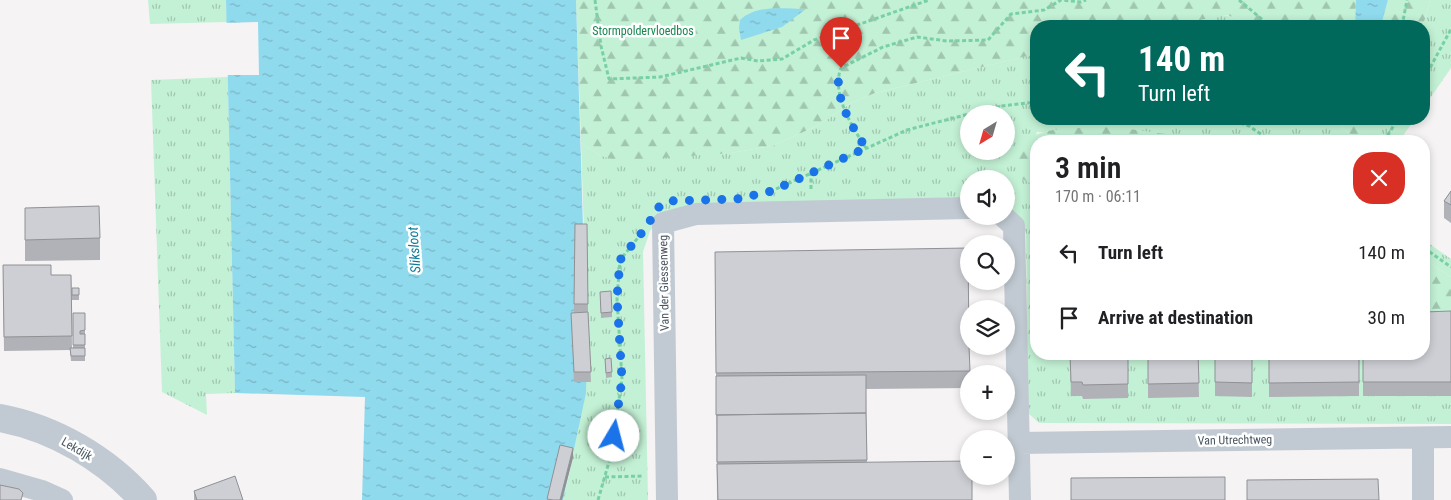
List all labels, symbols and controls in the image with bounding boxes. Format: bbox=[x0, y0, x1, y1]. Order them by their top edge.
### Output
pin bbox=[820, 17, 862, 68]
park label: Stormpoldervloedbos bbox=[592, 24, 694, 38]
icon: arrive bbox=[827, 24, 855, 52]
text: 140 m bbox=[1138, 39, 1225, 80]
icon: left bbox=[1055, 40, 1120, 105]
text: Turn left bbox=[1138, 81, 1210, 106]
north arrow bbox=[960, 105, 1015, 160]
map controls bbox=[960, 105, 1015, 485]
text: 3 min bbox=[1055, 150, 1121, 185]
button: close bbox=[1353, 152, 1405, 204]
button: sound bbox=[960, 170, 1015, 225]
text: 170 m · 06:11 bbox=[1055, 187, 1141, 206]
water label: Sliksloot bbox=[404, 225, 424, 274]
street label: Van der Giessenweg bbox=[656, 235, 672, 331]
button: search bbox=[960, 235, 1015, 290]
icon: left bbox=[1055, 239, 1083, 267]
text: Turn left bbox=[1098, 241, 1163, 264]
text: 140 m bbox=[1358, 241, 1405, 264]
button: layers bbox=[960, 300, 1015, 355]
icon: arrive bbox=[1055, 304, 1083, 332]
text: Arrive at destination bbox=[1098, 306, 1253, 329]
text: 30 m bbox=[1368, 306, 1405, 329]
button: + bbox=[960, 365, 1015, 420]
position arrow bbox=[587, 409, 639, 461]
button: − bbox=[960, 430, 1015, 485]
street label: Van Utrechtweg bbox=[1198, 432, 1272, 448]
street label: Lekdijk bbox=[59, 435, 95, 464]

